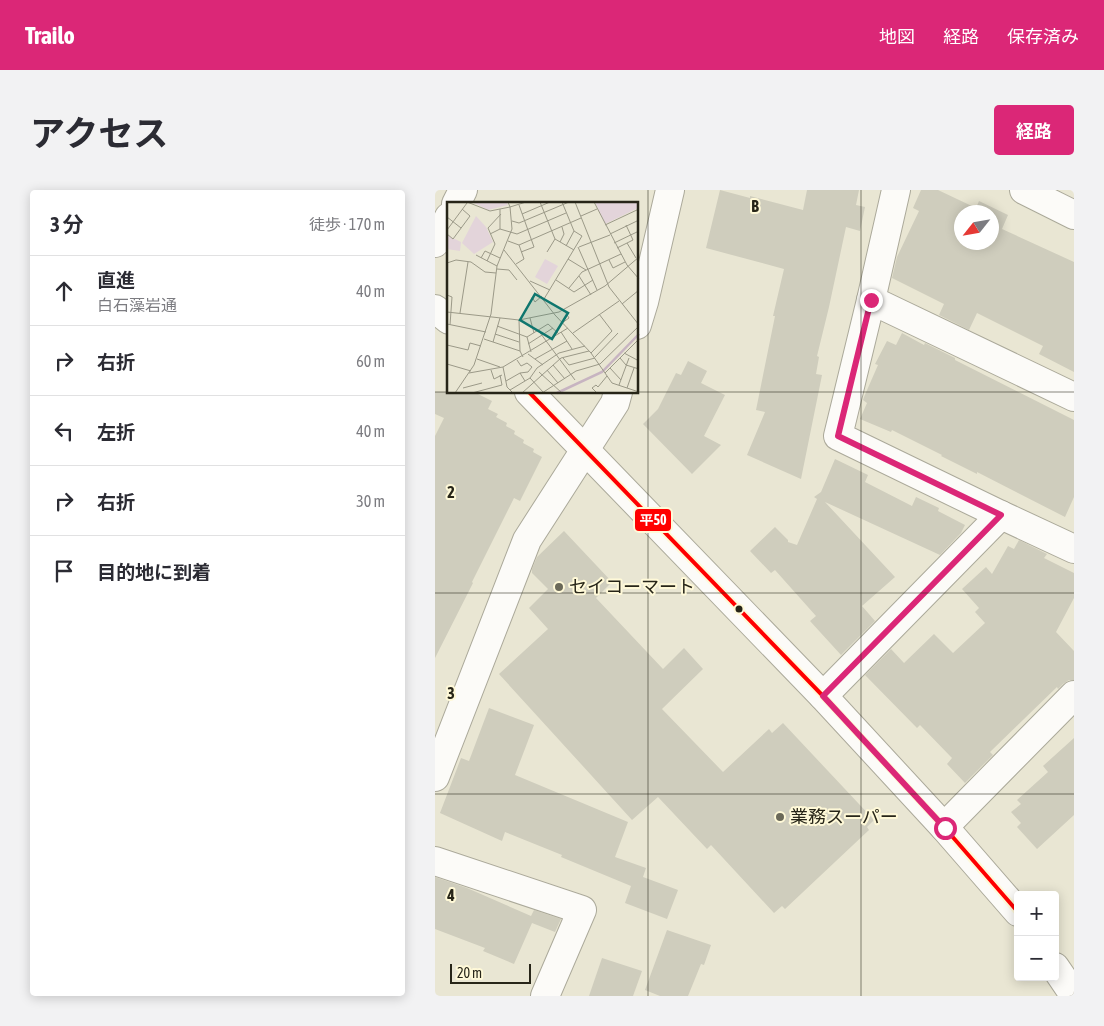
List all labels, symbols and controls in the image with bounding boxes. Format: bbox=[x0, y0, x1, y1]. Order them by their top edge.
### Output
text: Trailo bbox=[25, 22, 75, 49]
text: 地図 bbox=[879, 26, 915, 47]
text: 経路 bbox=[943, 26, 979, 47]
text: 保存済み bbox=[1007, 26, 1079, 47]
button: 経路 bbox=[994, 105, 1074, 155]
text: アクセス bbox=[30, 113, 168, 153]
text: B bbox=[751, 197, 759, 215]
inset map bbox=[447, 202, 639, 394]
north arrow bbox=[954, 205, 999, 250]
text: 3 分 bbox=[50, 212, 84, 236]
text: 徒歩 · 170 m bbox=[309, 215, 385, 233]
text: 直進 bbox=[97, 269, 135, 291]
icon: ahead bbox=[50, 277, 78, 305]
text: 40 m bbox=[356, 282, 385, 300]
route end bbox=[860, 289, 883, 312]
text: 白石藻岩通 bbox=[97, 296, 177, 314]
icon: right bbox=[50, 347, 78, 375]
text: 右折 bbox=[97, 351, 135, 373]
text: 60 m bbox=[356, 352, 385, 370]
icon: left bbox=[50, 417, 78, 445]
text: 左折 bbox=[97, 421, 135, 443]
text: 40 m bbox=[356, 422, 385, 440]
text: 2 bbox=[447, 483, 455, 501]
icon: right bbox=[50, 487, 78, 515]
text: 右折 bbox=[97, 491, 135, 513]
text: 30 m bbox=[356, 492, 385, 510]
line badge: 平50 bbox=[634, 508, 672, 532]
text: 平50 bbox=[639, 512, 667, 528]
icon: arrive bbox=[50, 557, 78, 585]
text: 目的地に到着 bbox=[97, 561, 211, 583]
place label: セイコーマート bbox=[569, 576, 695, 597]
marker: セイコーマート bbox=[553, 581, 565, 593]
unlabelled marker bbox=[734, 604, 744, 614]
text: 3 bbox=[447, 684, 455, 702]
place label: 業務スーパー bbox=[790, 806, 898, 827]
marker: 業務スーパー bbox=[774, 811, 786, 823]
route start bbox=[934, 817, 957, 840]
text: 4 bbox=[446, 886, 455, 904]
map controls bbox=[1014, 891, 1059, 981]
button: + bbox=[1014, 891, 1059, 936]
button: − bbox=[1014, 936, 1059, 981]
scale bar bbox=[450, 961, 531, 984]
text: 20 m bbox=[457, 965, 482, 981]

